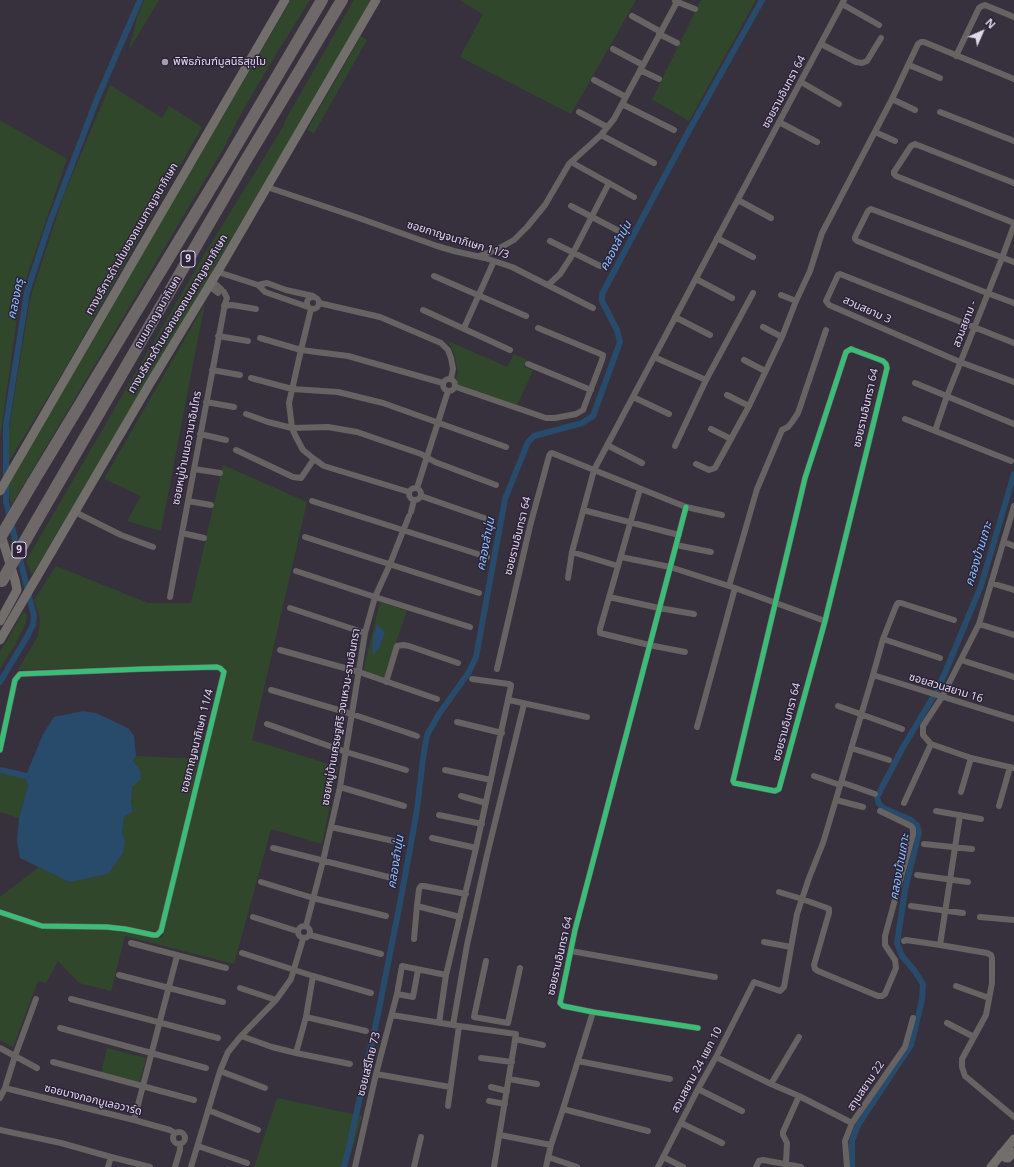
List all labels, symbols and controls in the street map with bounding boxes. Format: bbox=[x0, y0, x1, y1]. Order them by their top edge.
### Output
north arrow bbox=[962, 12, 1002, 52]
text: N bbox=[982, 15, 999, 32]
street label: ซอยรามอินทรา 64 bbox=[759, 53, 809, 131]
place label: พิพิธภัณฑ์มูลนิธิสุขุโม bbox=[173, 55, 266, 69]
marker: พิพิธภัณฑ์มูลนิธิสุขุโม bbox=[160, 57, 170, 67]
street label: ทางบริการด้านในของถนนกาญจนาภิเษก bbox=[83, 161, 181, 317]
street label: ซอยกาญจนาภิเษก 11/3 bbox=[405, 218, 511, 262]
water label: คลองลำนุ่น bbox=[597, 219, 635, 273]
street label: ทางบริการด้านนอกของถนนกาญจนาภิเษก bbox=[125, 232, 231, 396]
road number: 9 bbox=[181, 251, 195, 267]
street label: ถนนกาญจนาภิเษก bbox=[132, 273, 184, 351]
water label: คลองครุ bbox=[5, 278, 27, 320]
street label: สวนสยาม 3 bbox=[841, 293, 893, 327]
street label: สวนสยาม - bbox=[950, 299, 980, 349]
street label: ซอยรามอินทรา 64 bbox=[851, 367, 881, 449]
street label: ซอยหมู่บ้านเนอวานาอินโทร bbox=[169, 390, 205, 506]
street label: ซอยรามอินทรา 64 bbox=[502, 495, 534, 577]
water label: คลองลำนุ่น bbox=[474, 516, 498, 572]
water label: คลองบ้านเกาะ bbox=[962, 520, 996, 588]
road number: 9 bbox=[12, 542, 26, 558]
street label: ซอยหมู่บ้านเศรษฐศิริ วงแหวน-รามอินทรา bbox=[319, 627, 363, 807]
street label: ซอยสวนสยาม 16 bbox=[907, 670, 985, 706]
street label: ซอยรามอินทรา 64 bbox=[770, 681, 804, 763]
street label: ซอยกาญจนาภิเษก 11/4 bbox=[178, 688, 216, 794]
water label: คลองบ้านเกาะ bbox=[887, 833, 913, 901]
water label: คลองลำนุ่น bbox=[385, 834, 407, 890]
street label: ซอยรามอินทรา 64 bbox=[545, 915, 575, 997]
street label: สวนสยาม 24 แยก 10 bbox=[669, 1025, 725, 1115]
street label: ซอยเสรีไทย 73 bbox=[355, 1030, 383, 1098]
street label: สาุนสยาม 22 bbox=[845, 1059, 887, 1113]
street label: ซอยบางกอกบูเลอวาร์ด bbox=[43, 1082, 143, 1118]

